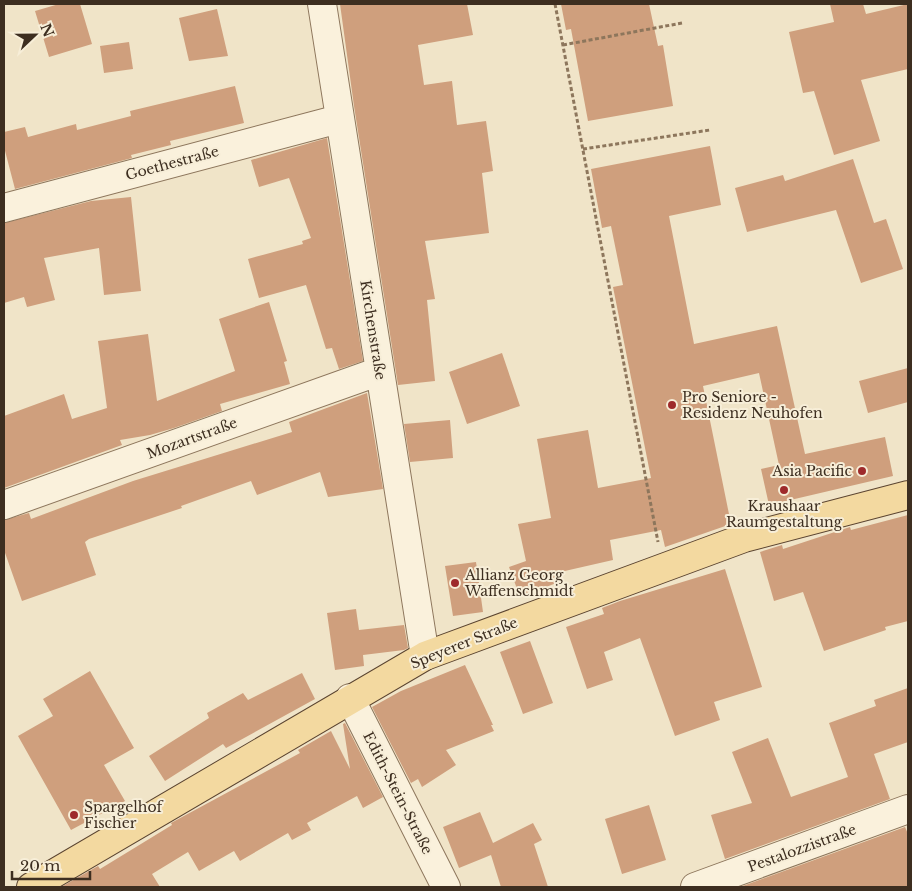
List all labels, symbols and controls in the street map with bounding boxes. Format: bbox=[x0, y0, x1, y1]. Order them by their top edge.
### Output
north arrow bbox=[10, 10, 60, 60]
text: N bbox=[36, 21, 58, 40]
street label: Goethestraße bbox=[123, 142, 221, 184]
street label: Kirchenstraße bbox=[356, 279, 390, 381]
place label: Pro Seniore - Residenz Neuhofen bbox=[682, 388, 823, 422]
marker: Pro Seniore - Residenz Neuhofen bbox=[666, 399, 678, 411]
street label: Mozartstraße bbox=[144, 413, 240, 463]
place label: Asia Pacific bbox=[771, 462, 852, 480]
marker: Asia Pacific bbox=[856, 465, 868, 477]
marker: Kraushaar Raumgestaltung bbox=[778, 484, 790, 496]
place label: Kraushaar Raumgestaltung bbox=[726, 497, 843, 531]
place label: Allianz Georg Waffenschmidt bbox=[464, 566, 574, 600]
marker: Allianz Georg Waffenschmidt bbox=[449, 577, 461, 589]
street label: Speyerer Straße bbox=[408, 613, 520, 673]
street label: Edith-Stein-Straße bbox=[359, 729, 437, 857]
place label: Spargelhof Fischer bbox=[84, 798, 165, 832]
marker: Spargelhof Fischer bbox=[68, 809, 80, 821]
street label: Pestalozzistraße bbox=[745, 820, 859, 876]
scale bar bbox=[12, 848, 90, 880]
text: 20 m bbox=[20, 856, 60, 875]

